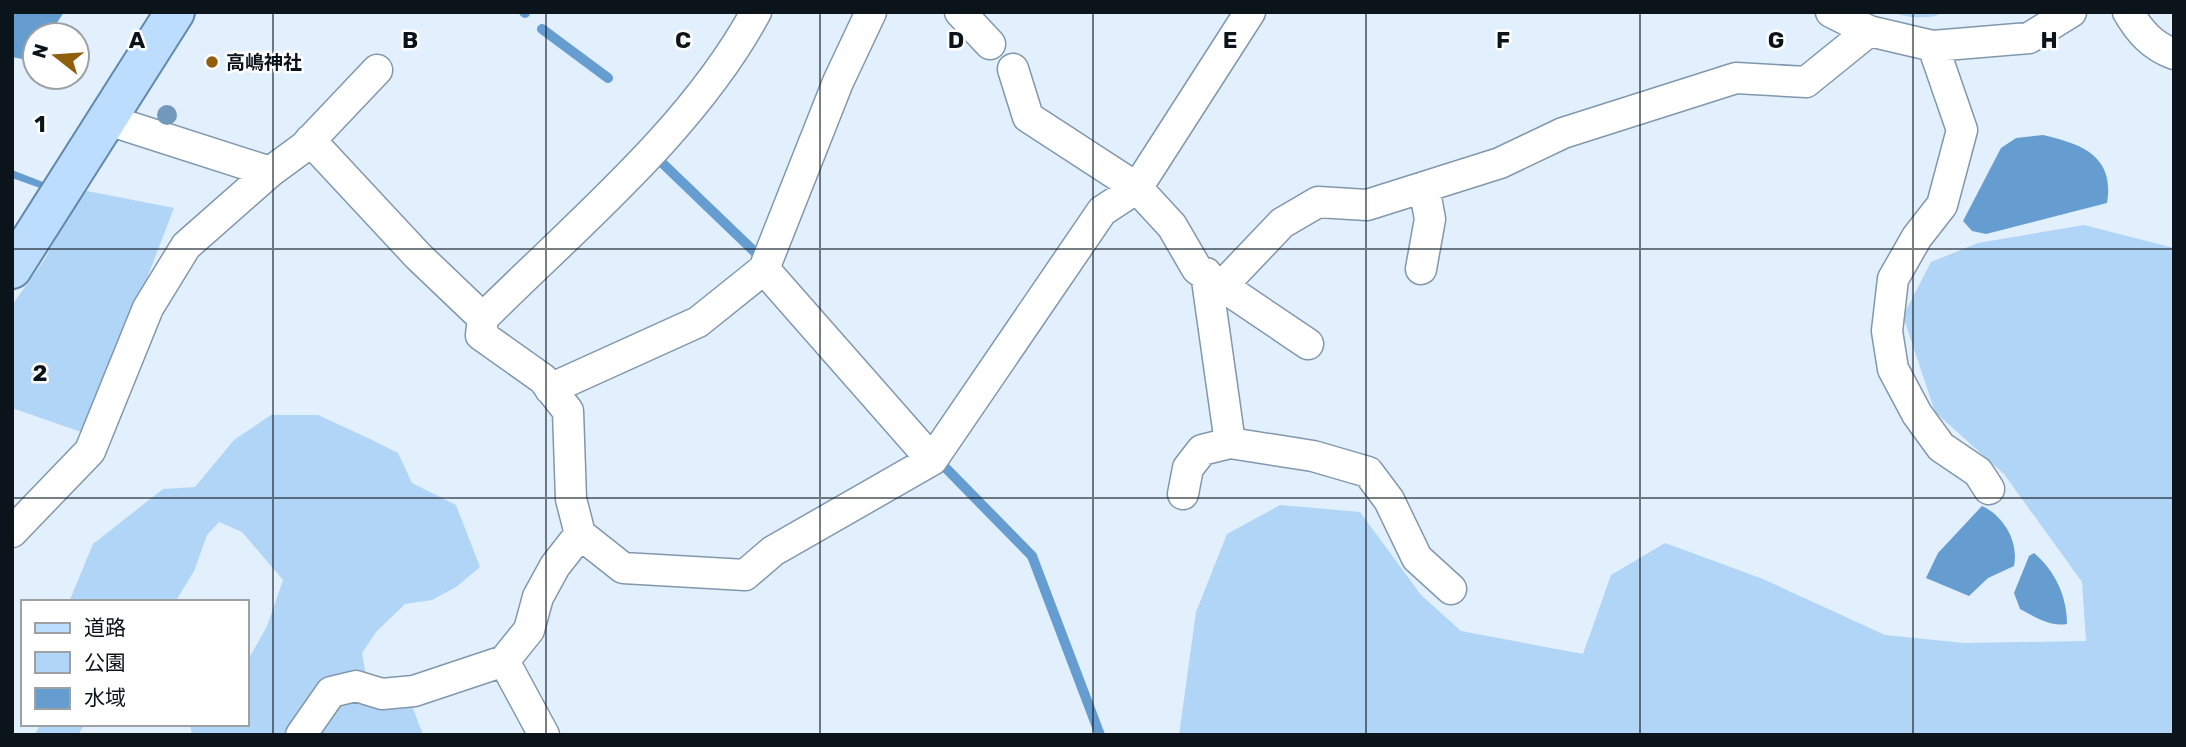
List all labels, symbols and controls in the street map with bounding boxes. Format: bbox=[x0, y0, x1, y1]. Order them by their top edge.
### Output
north arrow bbox=[21, 21, 91, 91]
text: A bbox=[129, 26, 146, 54]
text: B bbox=[402, 26, 418, 54]
text: C bbox=[675, 26, 691, 54]
text: D bbox=[948, 26, 964, 54]
text: E bbox=[1223, 26, 1237, 54]
text: F bbox=[1496, 26, 1510, 54]
text: G bbox=[1768, 26, 1784, 54]
text: H bbox=[2040, 26, 2058, 54]
text: N bbox=[27, 41, 53, 61]
place label: 高嶋神社 bbox=[226, 51, 302, 74]
marker: 高嶋神社 bbox=[204, 54, 220, 70]
text: 1 bbox=[34, 110, 46, 138]
text: 2 bbox=[33, 359, 47, 387]
legend bbox=[21, 600, 248, 726]
text: 道路 bbox=[84, 615, 126, 640]
text: 公園 bbox=[84, 650, 126, 675]
text: 水域 bbox=[84, 685, 126, 710]

